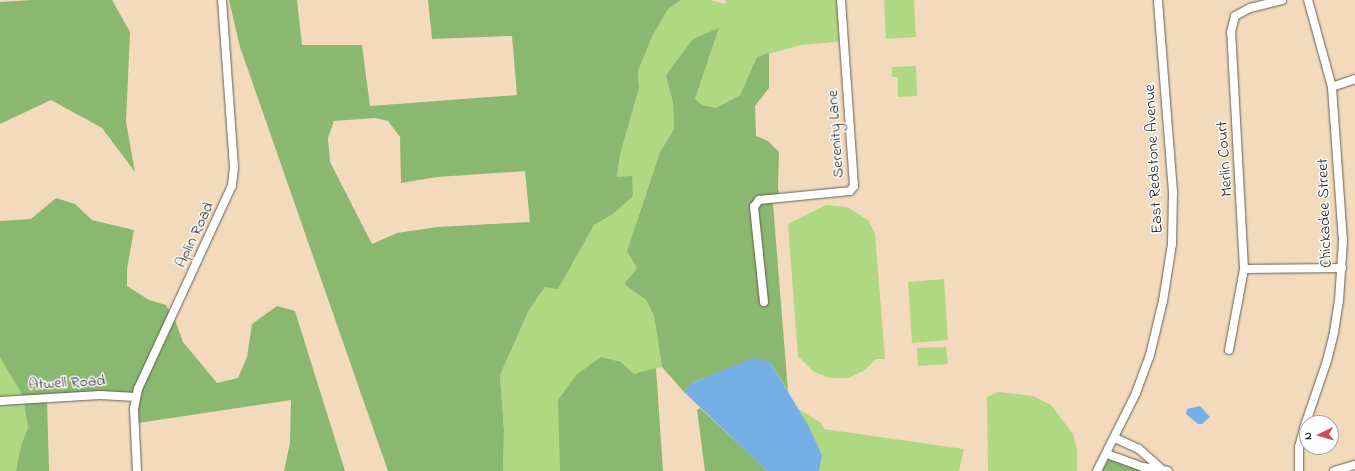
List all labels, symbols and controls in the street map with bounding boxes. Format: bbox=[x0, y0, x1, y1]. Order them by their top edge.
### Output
street label: East Redstone Avenue bbox=[1140, 84, 1168, 234]
street label: Serenity Lane bbox=[823, 89, 849, 179]
street label: Merlin Court bbox=[1213, 121, 1237, 197]
street label: Chickadee Street bbox=[1313, 158, 1337, 268]
street label: Aplin Road bbox=[171, 199, 219, 271]
street label: Atwell Road bbox=[28, 371, 106, 395]
north arrow bbox=[1299, 415, 1339, 455]
text: N bbox=[1300, 432, 1316, 440]

